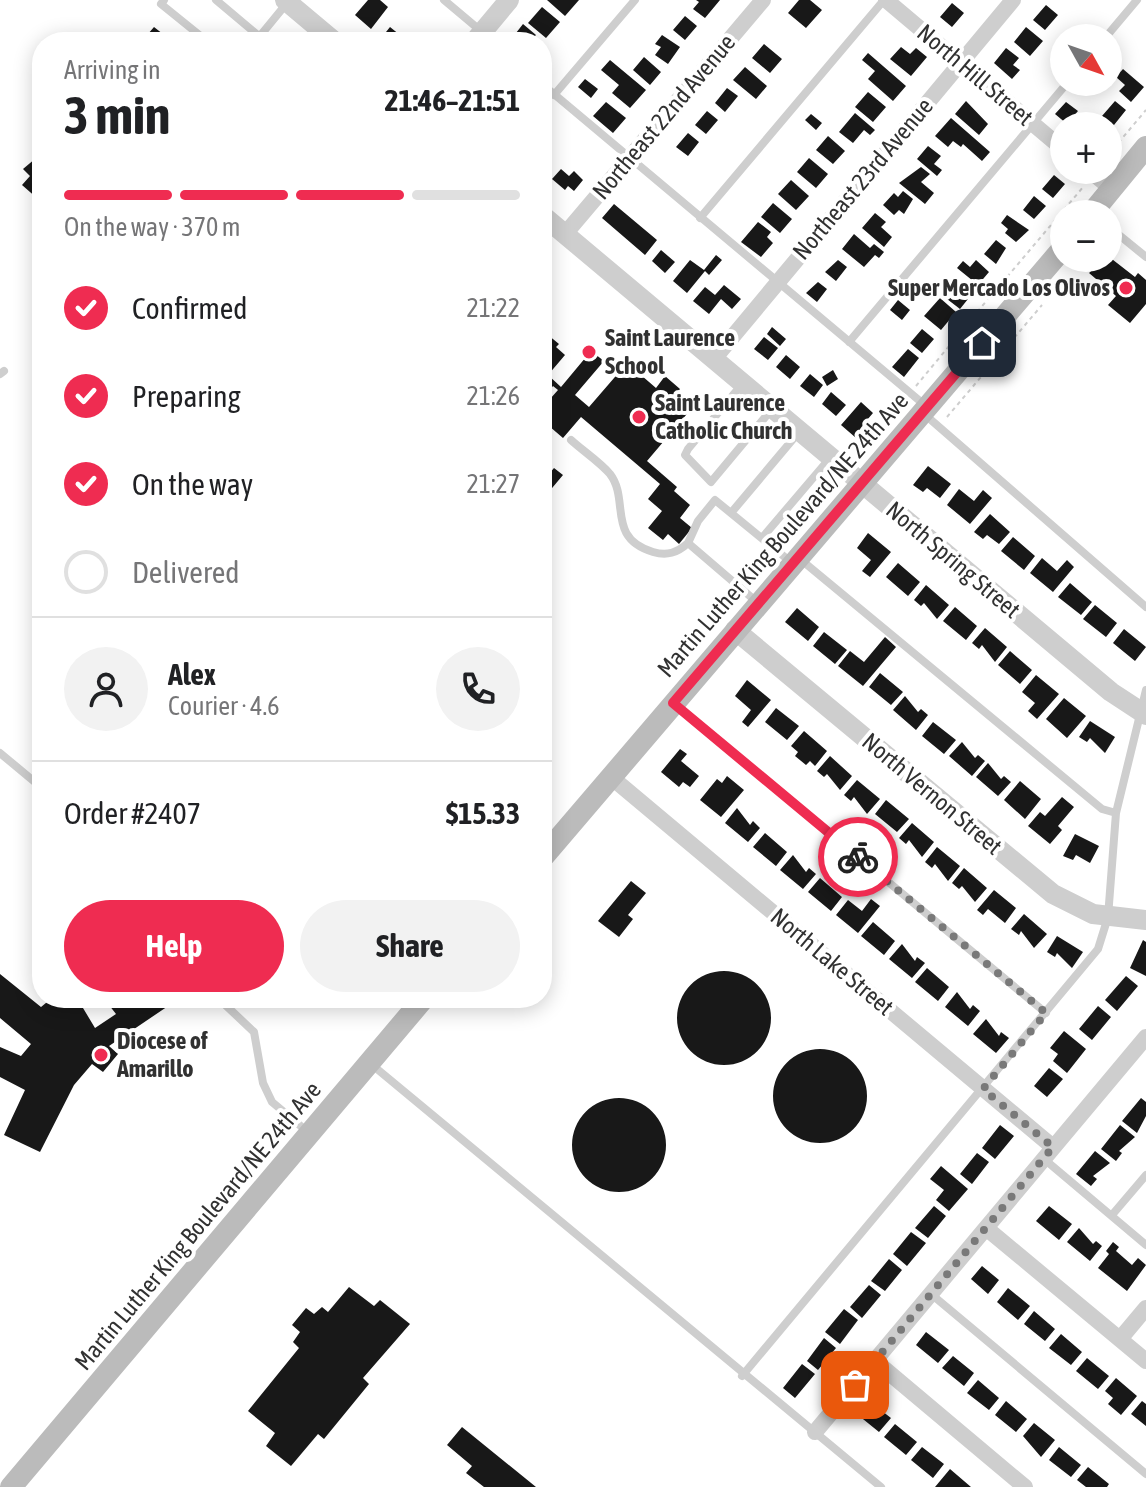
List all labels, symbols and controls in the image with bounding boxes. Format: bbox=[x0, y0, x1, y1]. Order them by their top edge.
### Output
street label: North Hill Street bbox=[912, 19, 1039, 131]
north arrow bbox=[1050, 24, 1122, 96]
map controls bbox=[1050, 24, 1122, 272]
street label: Northeast 22nd Avenue bbox=[587, 29, 740, 205]
text: Arriving in bbox=[64, 55, 161, 85]
text: 21:46–21:51 bbox=[385, 83, 520, 117]
text: 3 min bbox=[64, 85, 170, 145]
street label: Northeast 23rd Avenue bbox=[787, 93, 938, 265]
button: + bbox=[1050, 112, 1122, 184]
button: − bbox=[1050, 200, 1122, 272]
text: On the way · 370 m bbox=[64, 212, 241, 242]
place label: Super Mercado Los Olivos bbox=[888, 274, 1111, 301]
marker: Super Mercado Los Olivos bbox=[1117, 279, 1135, 297]
icon: check bbox=[64, 286, 108, 330]
text: Confirmed bbox=[132, 291, 247, 325]
text: 21:22 bbox=[466, 293, 520, 323]
pin bbox=[948, 309, 1016, 377]
icon: home bbox=[960, 321, 1004, 365]
place label: Saint Laurence School bbox=[605, 324, 735, 379]
marker: Saint Laurence School bbox=[580, 343, 598, 361]
icon: check bbox=[64, 374, 108, 418]
text: Preparing bbox=[132, 379, 241, 413]
text: 21:26 bbox=[466, 381, 520, 411]
street label: Martin Luther King Boulevard/NE 24th Ave bbox=[652, 387, 913, 682]
place label: Saint Laurence Catholic Church bbox=[655, 389, 792, 444]
marker: Saint Laurence Catholic Church bbox=[630, 408, 648, 426]
icon: check bbox=[64, 462, 108, 506]
text: On the way bbox=[132, 467, 253, 501]
text: 21:27 bbox=[466, 469, 520, 499]
street label: North Spring Street bbox=[881, 496, 1026, 623]
text: Delivered bbox=[132, 555, 240, 589]
button: person bbox=[64, 647, 148, 731]
button: phone bbox=[436, 647, 520, 731]
text: Alex bbox=[168, 657, 216, 691]
text: Courier · 4.6 bbox=[168, 691, 279, 721]
street label: North Vernon Street bbox=[857, 727, 1008, 860]
text: Order #2407 bbox=[64, 796, 201, 830]
text: $15.33 bbox=[446, 796, 520, 830]
courier bbox=[818, 817, 898, 897]
icon: bike bbox=[836, 835, 880, 879]
button: Help bbox=[64, 900, 284, 992]
button: Share bbox=[300, 900, 520, 992]
street label: North Lake Street bbox=[766, 903, 899, 1021]
place label: Diocese of Amarillo bbox=[116, 1027, 208, 1082]
marker: Diocese of Amarillo bbox=[92, 1046, 110, 1064]
street label: Martin Luther King Boulevard/NE 24th Ave bbox=[69, 1076, 326, 1375]
pin bbox=[821, 1351, 889, 1419]
icon: bag bbox=[833, 1363, 877, 1407]

